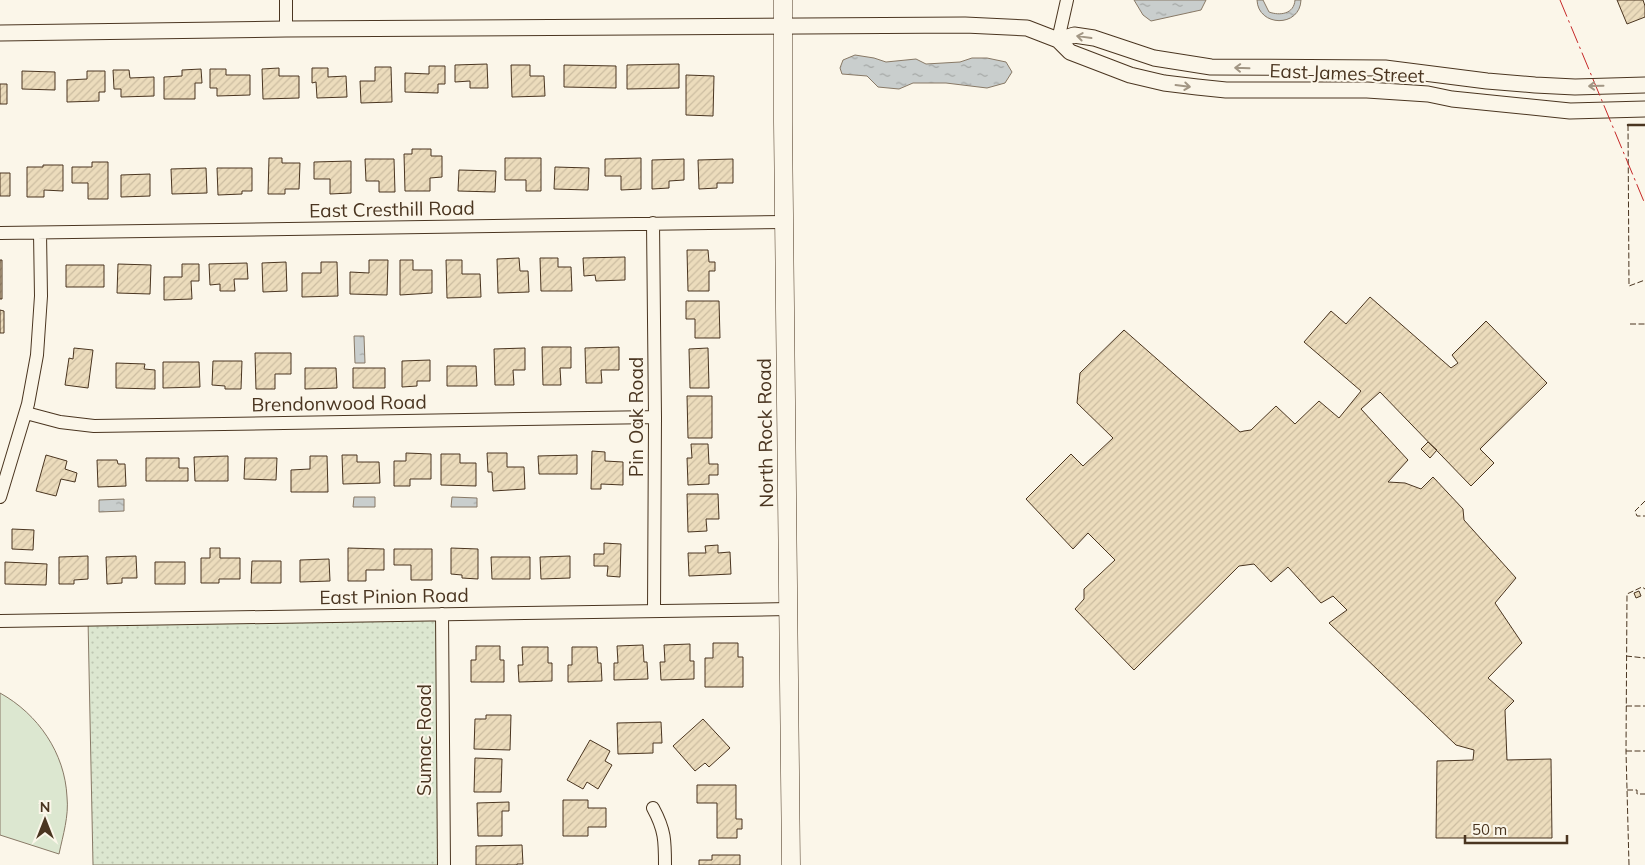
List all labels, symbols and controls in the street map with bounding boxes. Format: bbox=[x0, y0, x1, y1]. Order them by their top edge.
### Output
one-way arrow bbox=[1076, 32, 1092, 42]
street label: East James Street bbox=[1269, 58, 1425, 88]
one-way arrow bbox=[1235, 63, 1251, 73]
one-way arrow bbox=[1174, 81, 1190, 91]
one-way arrow bbox=[1589, 82, 1605, 91]
street label: East Cresthill Road bbox=[309, 196, 475, 222]
street label: Pin Oak Road bbox=[624, 357, 648, 477]
street label: North Rock Road bbox=[752, 358, 778, 508]
street label: Brendonwood Road bbox=[251, 389, 427, 417]
street label: East Pinion Road bbox=[319, 583, 469, 609]
street label: Sumac Road bbox=[412, 684, 436, 796]
north arrow bbox=[20, 795, 70, 845]
text: N bbox=[40, 798, 50, 816]
scale bar bbox=[1465, 812, 1568, 844]
text: 50 m bbox=[1472, 820, 1507, 839]

